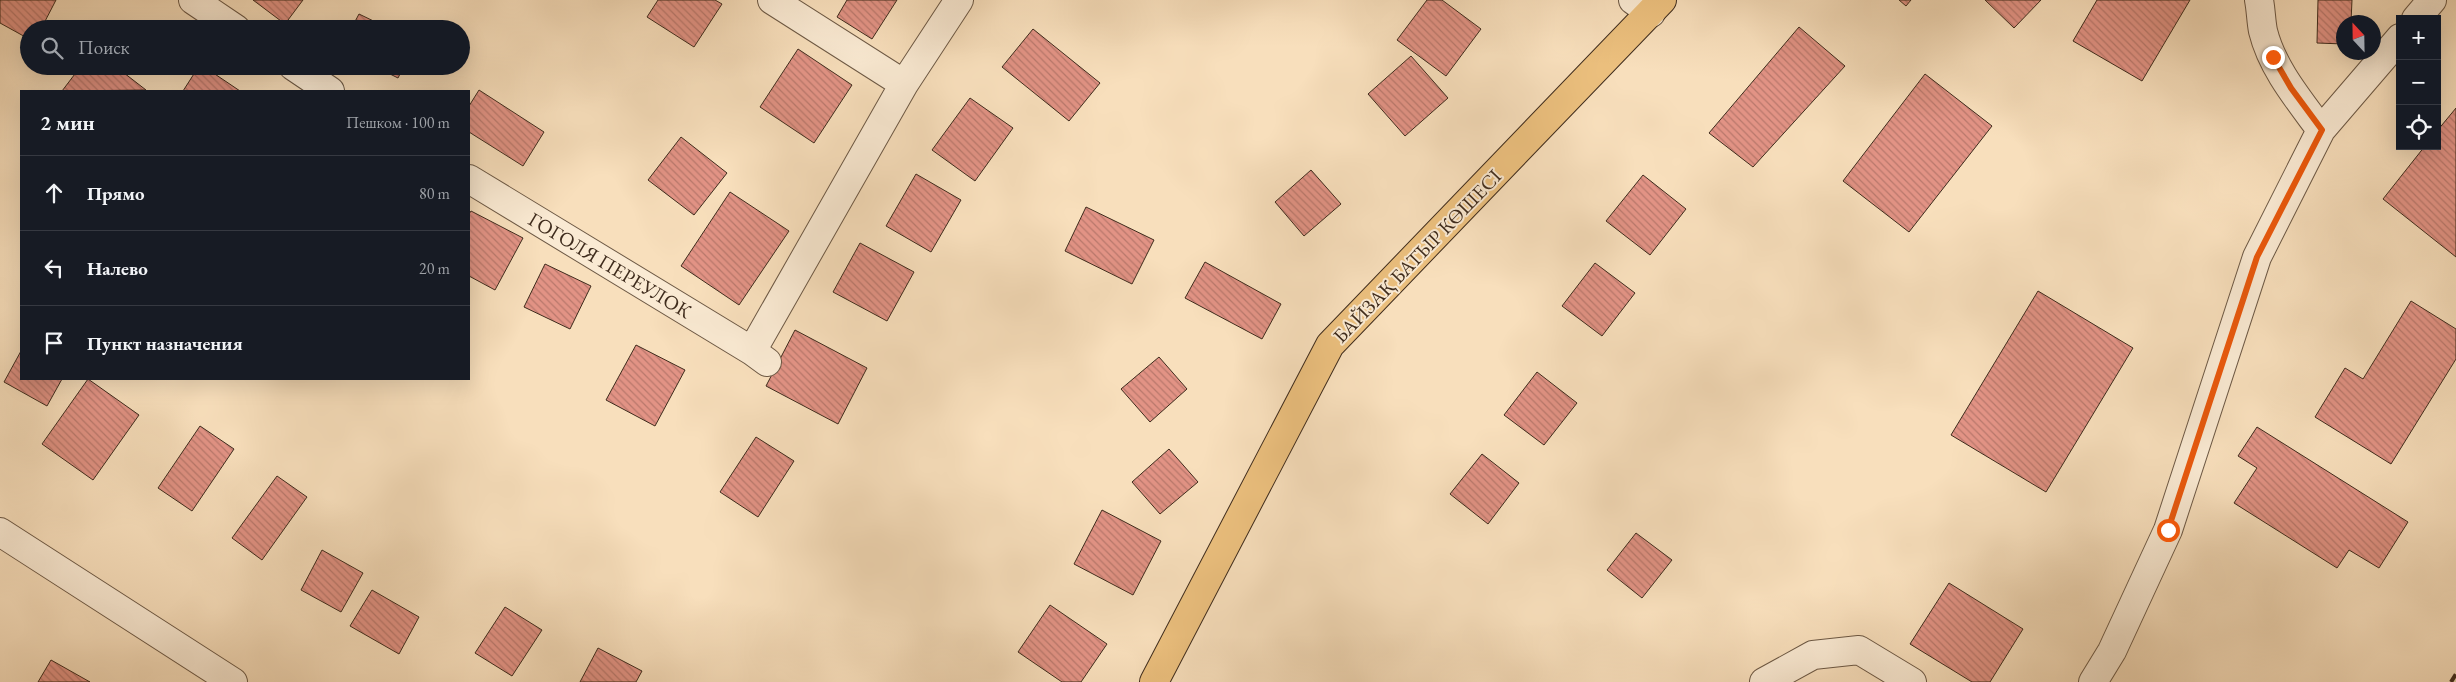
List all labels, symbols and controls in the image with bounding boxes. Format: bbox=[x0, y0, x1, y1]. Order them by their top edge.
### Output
north arrow bbox=[2336, 15, 2381, 60]
map controls bbox=[2396, 15, 2441, 150]
button: + bbox=[2396, 15, 2441, 60]
search box bbox=[20, 20, 470, 75]
icon: search bbox=[38, 34, 66, 62]
text: Поиск bbox=[78, 35, 130, 60]
route end bbox=[2262, 46, 2285, 69]
button: − bbox=[2396, 60, 2441, 105]
button: locate bbox=[2396, 105, 2441, 150]
text: 2 мин bbox=[40, 109, 95, 136]
text: Пешком · 100 m bbox=[346, 112, 450, 133]
street label: БАЙЗАҚ БАТЫР КӨШЕСІ bbox=[1327, 163, 1507, 348]
icon: ahead bbox=[40, 179, 68, 207]
text: Прямо bbox=[87, 181, 145, 206]
text: 80 m bbox=[419, 183, 450, 204]
street label: ГОГОЛЯ ПЕРЕУЛОК bbox=[524, 206, 697, 324]
icon: left bbox=[40, 254, 68, 282]
text: Налево bbox=[87, 256, 148, 281]
text: 20 m bbox=[419, 258, 450, 279]
icon: arrive bbox=[40, 329, 68, 357]
text: Пункт назначения bbox=[87, 331, 243, 356]
route start bbox=[2157, 519, 2180, 542]

